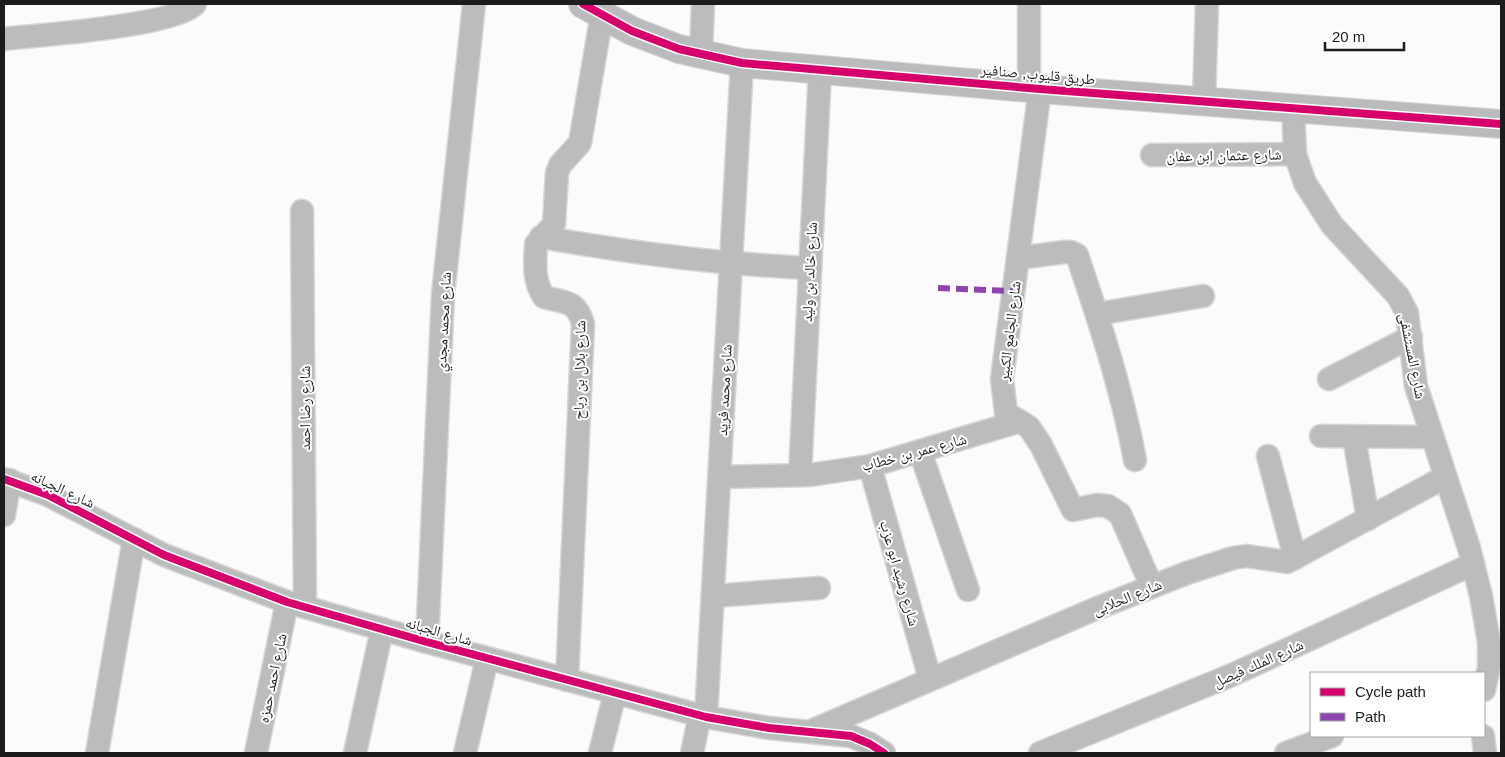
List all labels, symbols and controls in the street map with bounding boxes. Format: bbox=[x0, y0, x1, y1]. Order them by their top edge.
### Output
scale bar bbox=[1325, 20, 1404, 52]
text: 20 m bbox=[1332, 28, 1365, 45]
street label: طريق قليوب, صنافير bbox=[979, 60, 1096, 89]
street label: شارع عثمان ابن عفان bbox=[1166, 145, 1282, 167]
street label: شارع خالد بن وليد bbox=[798, 221, 822, 323]
street label: شارع محمد مجدي bbox=[432, 271, 458, 373]
street label: شارع الجامع الكبير bbox=[994, 280, 1026, 383]
street label: شارع المستشفى bbox=[1394, 312, 1430, 401]
street label: شارع بلال بن رباح bbox=[570, 320, 590, 420]
street label: شارع محمد فريد bbox=[713, 344, 737, 436]
street label: شارع رضا احمد bbox=[296, 366, 315, 450]
street label: شارع عمر بن خطاب bbox=[860, 430, 969, 476]
street label: شارع الجبانه bbox=[28, 467, 98, 513]
street label: شارع رشيد ابو عزب bbox=[875, 518, 923, 628]
street label: شارع الحلابى bbox=[1090, 575, 1165, 620]
street label: شارع الجبانه bbox=[403, 613, 474, 651]
street label: شارع احمد حمزه bbox=[254, 632, 292, 725]
street label: شارع الملك فيصل bbox=[1210, 636, 1307, 692]
legend bbox=[1310, 672, 1485, 737]
text: Cycle path bbox=[1355, 683, 1426, 700]
text: Path bbox=[1355, 708, 1386, 725]

